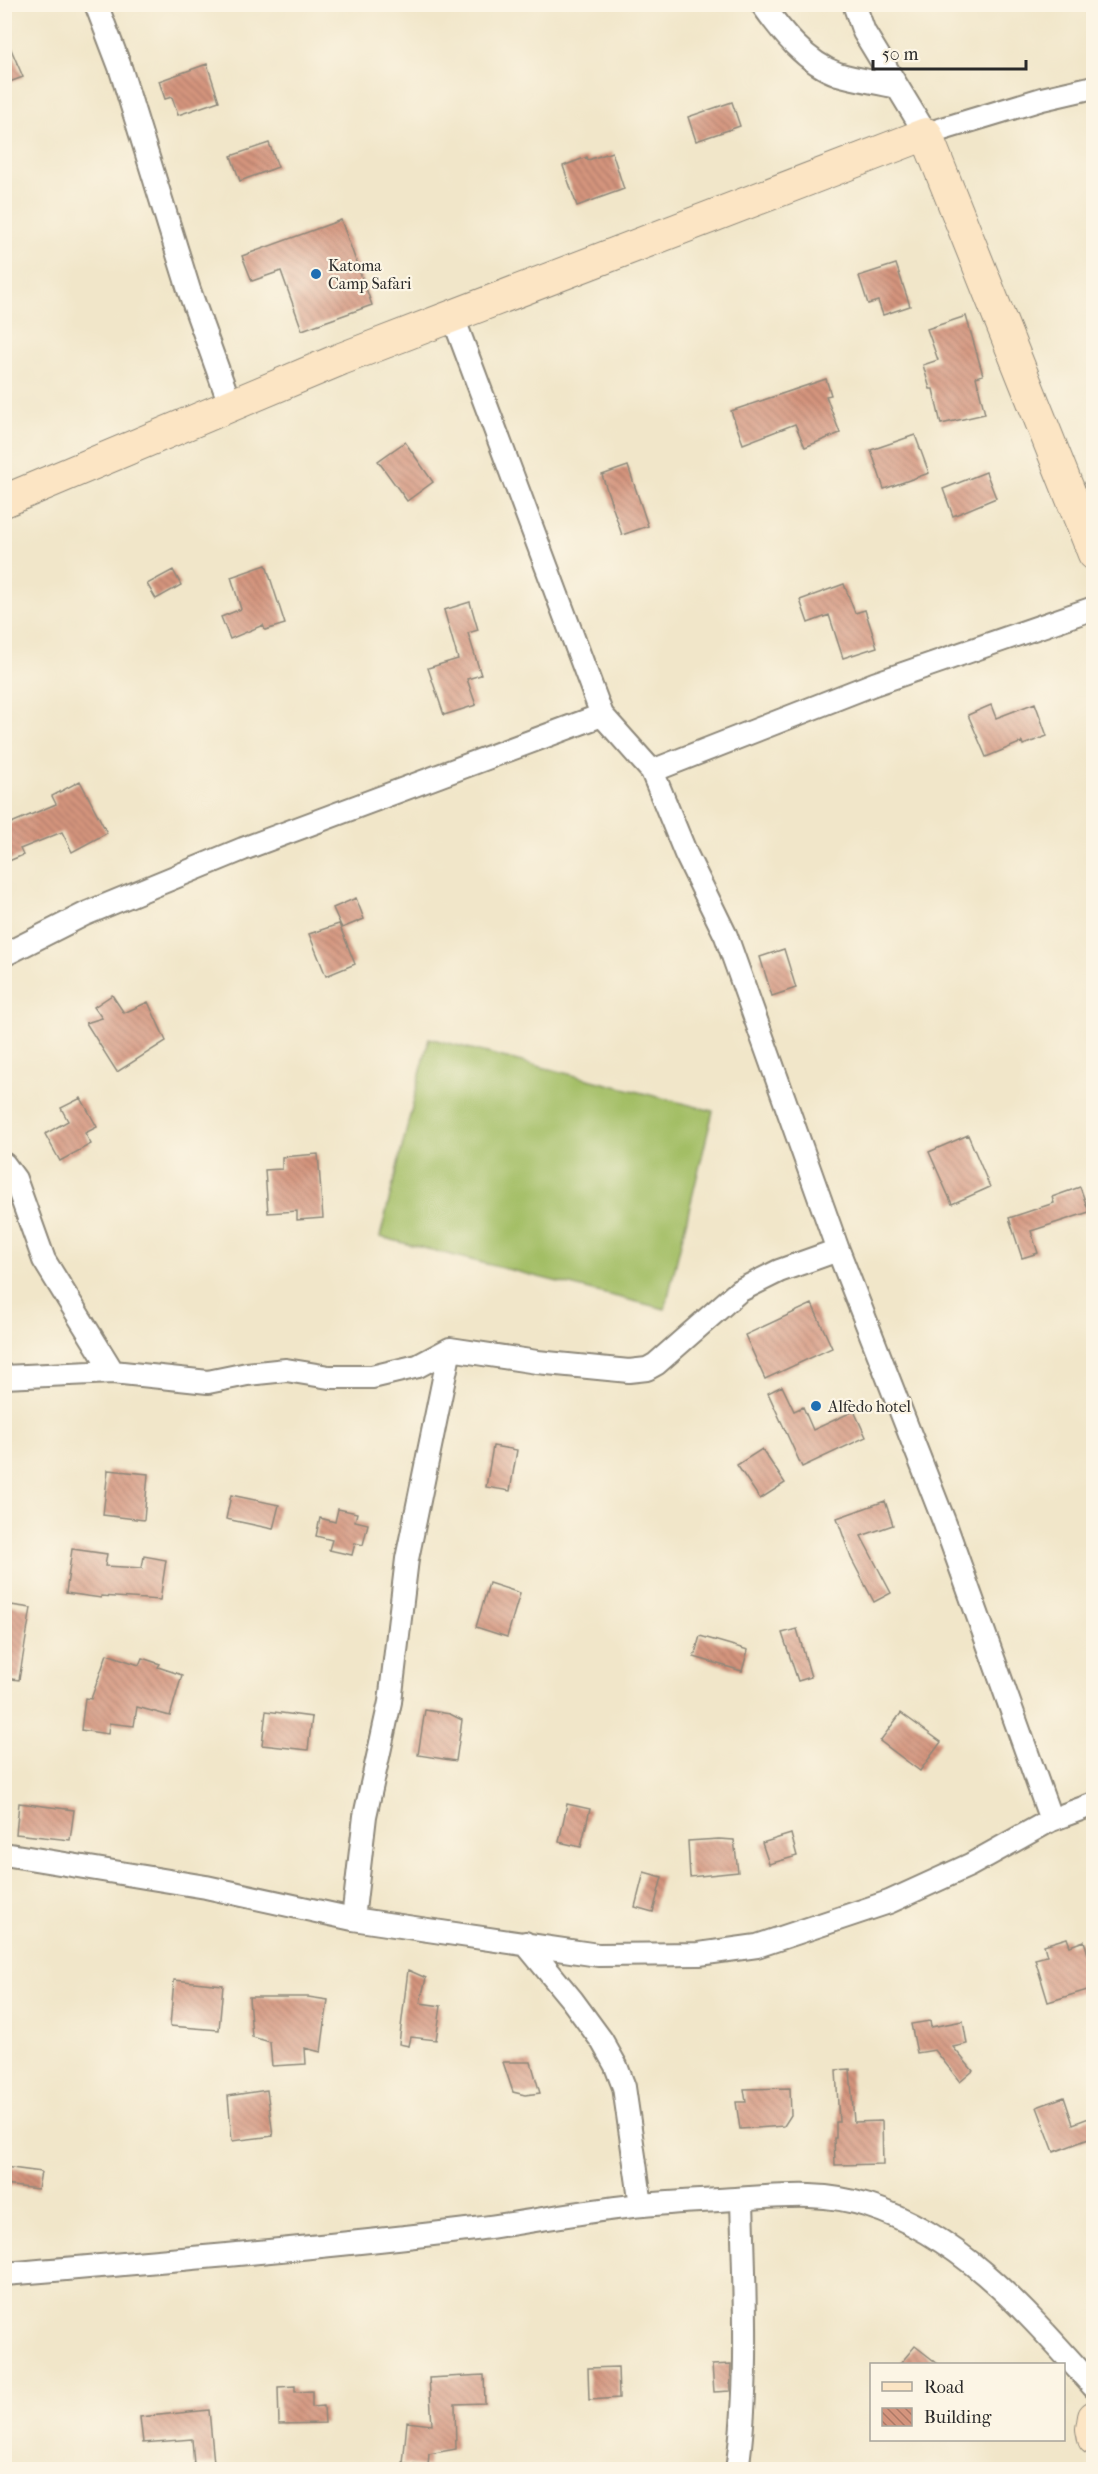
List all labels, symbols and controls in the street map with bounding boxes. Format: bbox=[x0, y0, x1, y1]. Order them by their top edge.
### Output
scale bar bbox=[873, 33, 1026, 71]
text: 50 m bbox=[882, 44, 919, 65]
place label: Katoma Camp Safari bbox=[328, 256, 412, 293]
marker: Katoma Camp Safari bbox=[309, 267, 323, 281]
place label: Alfedo hotel bbox=[827, 1397, 912, 1416]
marker: Alfedo hotel bbox=[809, 1399, 823, 1413]
legend bbox=[870, 2363, 1065, 2441]
text: Road bbox=[924, 2377, 964, 2398]
text: Building bbox=[924, 2407, 992, 2428]

